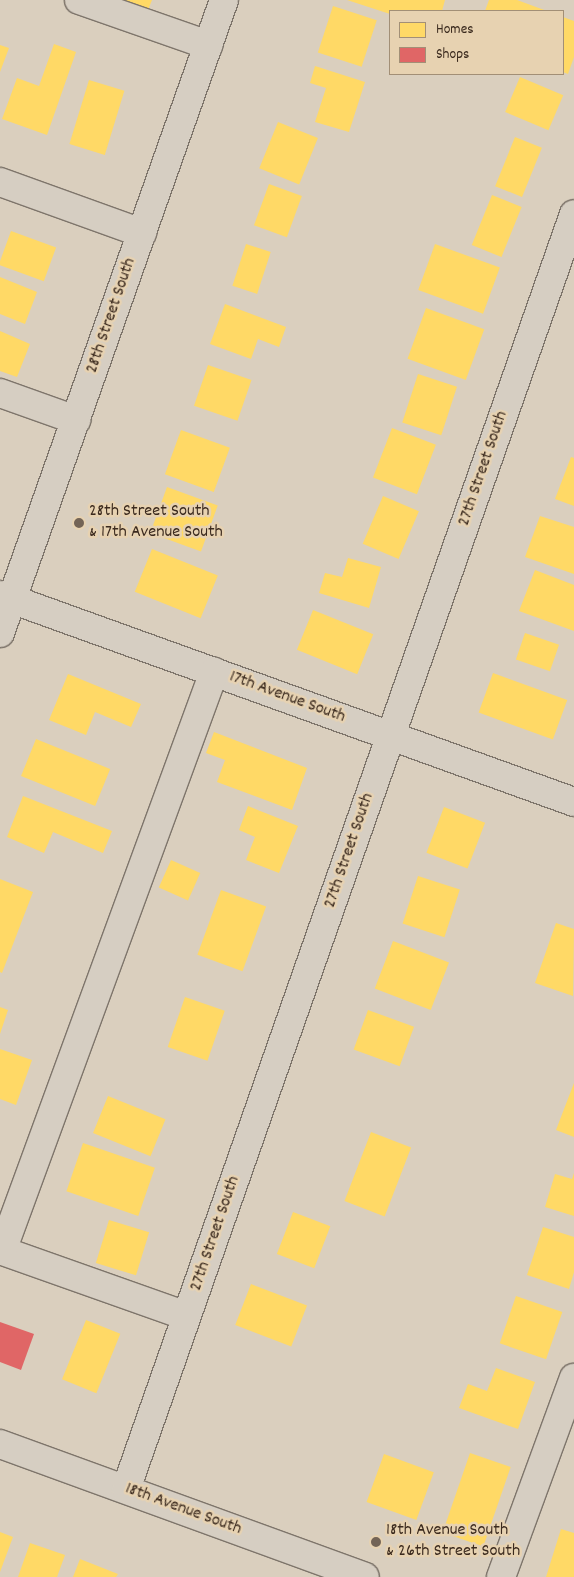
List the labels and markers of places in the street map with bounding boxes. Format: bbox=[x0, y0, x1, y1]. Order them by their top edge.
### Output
place label: 28th Street South & 17th Avenue South bbox=[89, 502, 223, 544]
marker: 28th Street South & 17th Avenue South bbox=[73, 517, 85, 529]
place label: 18th Avenue South & 26th Street South bbox=[386, 1521, 520, 1564]
marker: 18th Avenue South & 26th Street South bbox=[370, 1536, 382, 1548]

